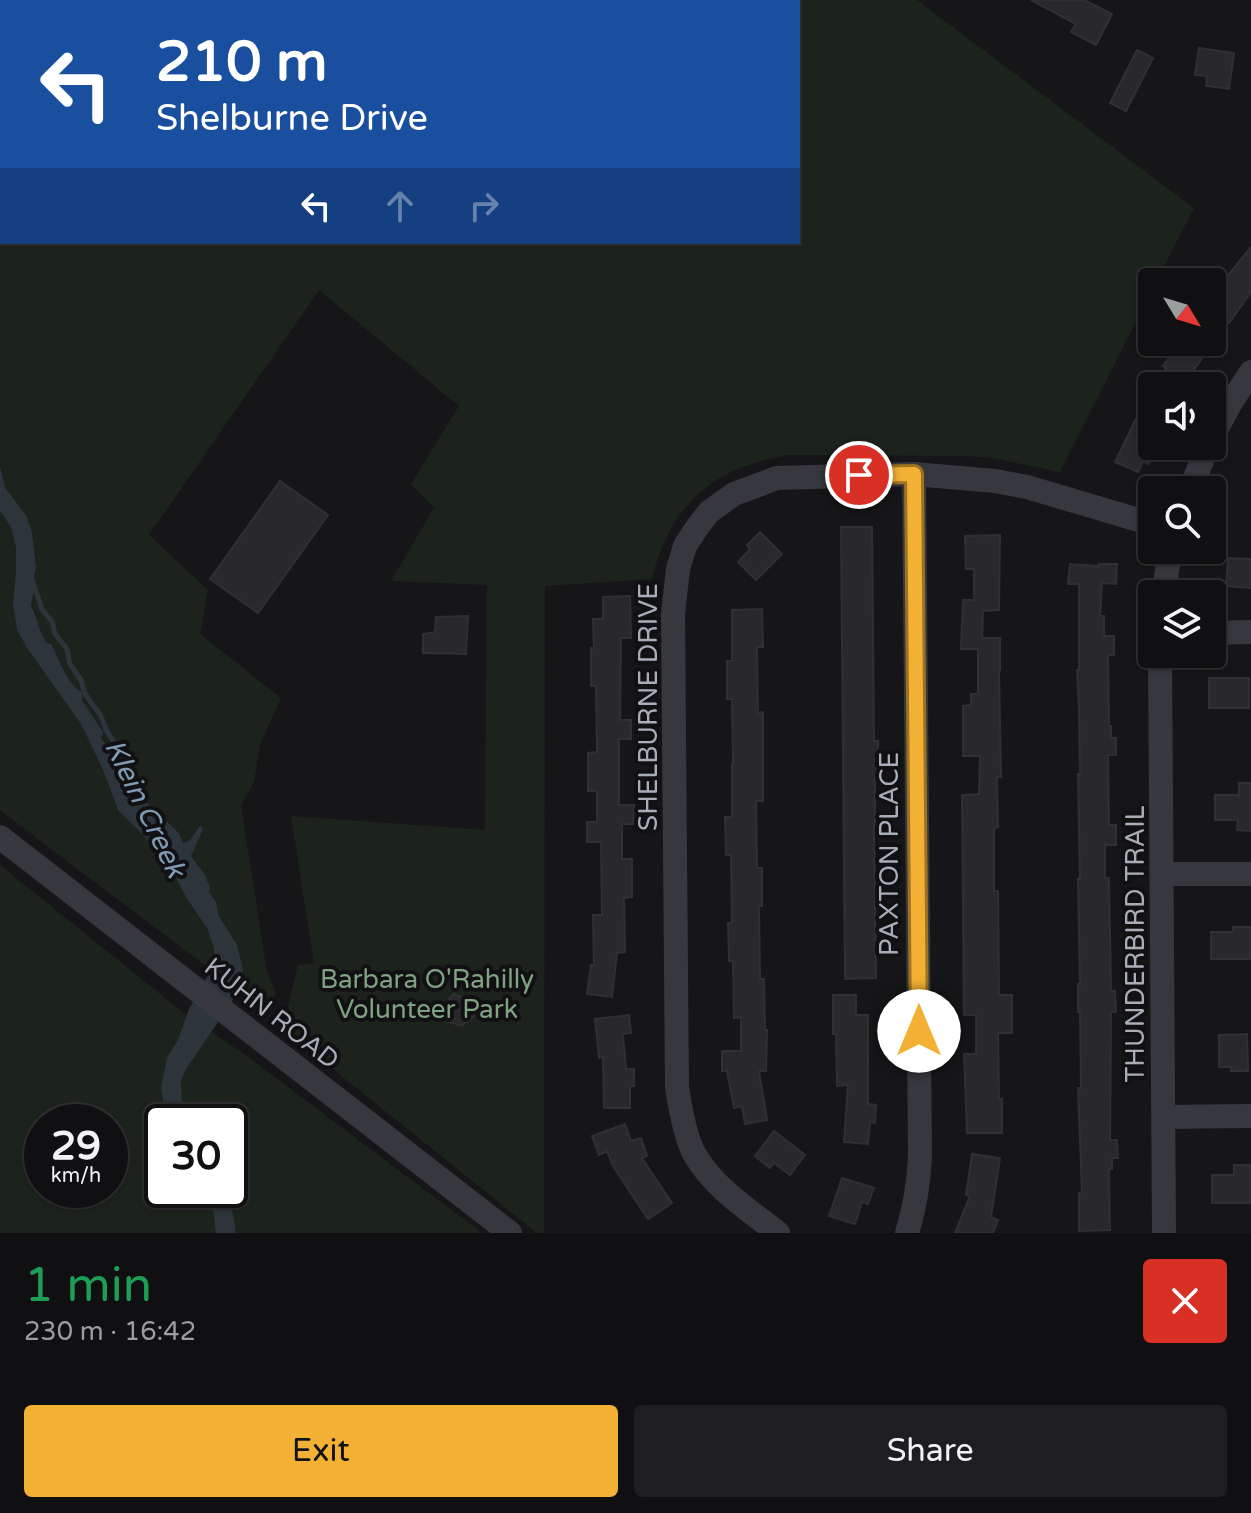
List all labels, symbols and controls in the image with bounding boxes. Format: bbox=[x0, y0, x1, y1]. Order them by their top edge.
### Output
text: 210 m bbox=[156, 29, 327, 96]
icon: left bbox=[24, 32, 128, 136]
text: Shelburne Drive bbox=[156, 97, 428, 140]
icon: left bbox=[294, 184, 338, 228]
icon: ahead bbox=[378, 184, 422, 228]
icon: right bbox=[462, 184, 506, 228]
north arrow bbox=[1138, 268, 1226, 356]
map controls bbox=[1138, 268, 1226, 668]
button: sound bbox=[1138, 372, 1226, 460]
pin bbox=[825, 441, 893, 509]
icon: arrive bbox=[837, 453, 881, 497]
button: search bbox=[1138, 476, 1226, 564]
button: layers bbox=[1138, 580, 1226, 668]
street label: SHELBURNE DRIVE bbox=[633, 583, 664, 831]
water label: Klein Creek bbox=[97, 734, 194, 885]
street label: PAXTON PLACE bbox=[874, 752, 905, 956]
street label: THUNDERBIRD TRAIL bbox=[1120, 805, 1151, 1083]
street label: KUHN ROAD bbox=[198, 951, 345, 1076]
park label: Barbara O'Rahilly Volunteer Park bbox=[320, 964, 534, 1025]
position arrow bbox=[877, 989, 961, 1073]
speed limit sign: 30 bbox=[144, 1104, 248, 1208]
text: 29 bbox=[51, 1122, 101, 1170]
text: km/h bbox=[51, 1164, 101, 1188]
text: 1 min bbox=[24, 1257, 152, 1315]
button: close bbox=[1143, 1259, 1227, 1343]
text: 230 m · 16:42 bbox=[24, 1316, 196, 1347]
button: Exit bbox=[24, 1405, 618, 1497]
button: Share bbox=[634, 1405, 1227, 1497]

